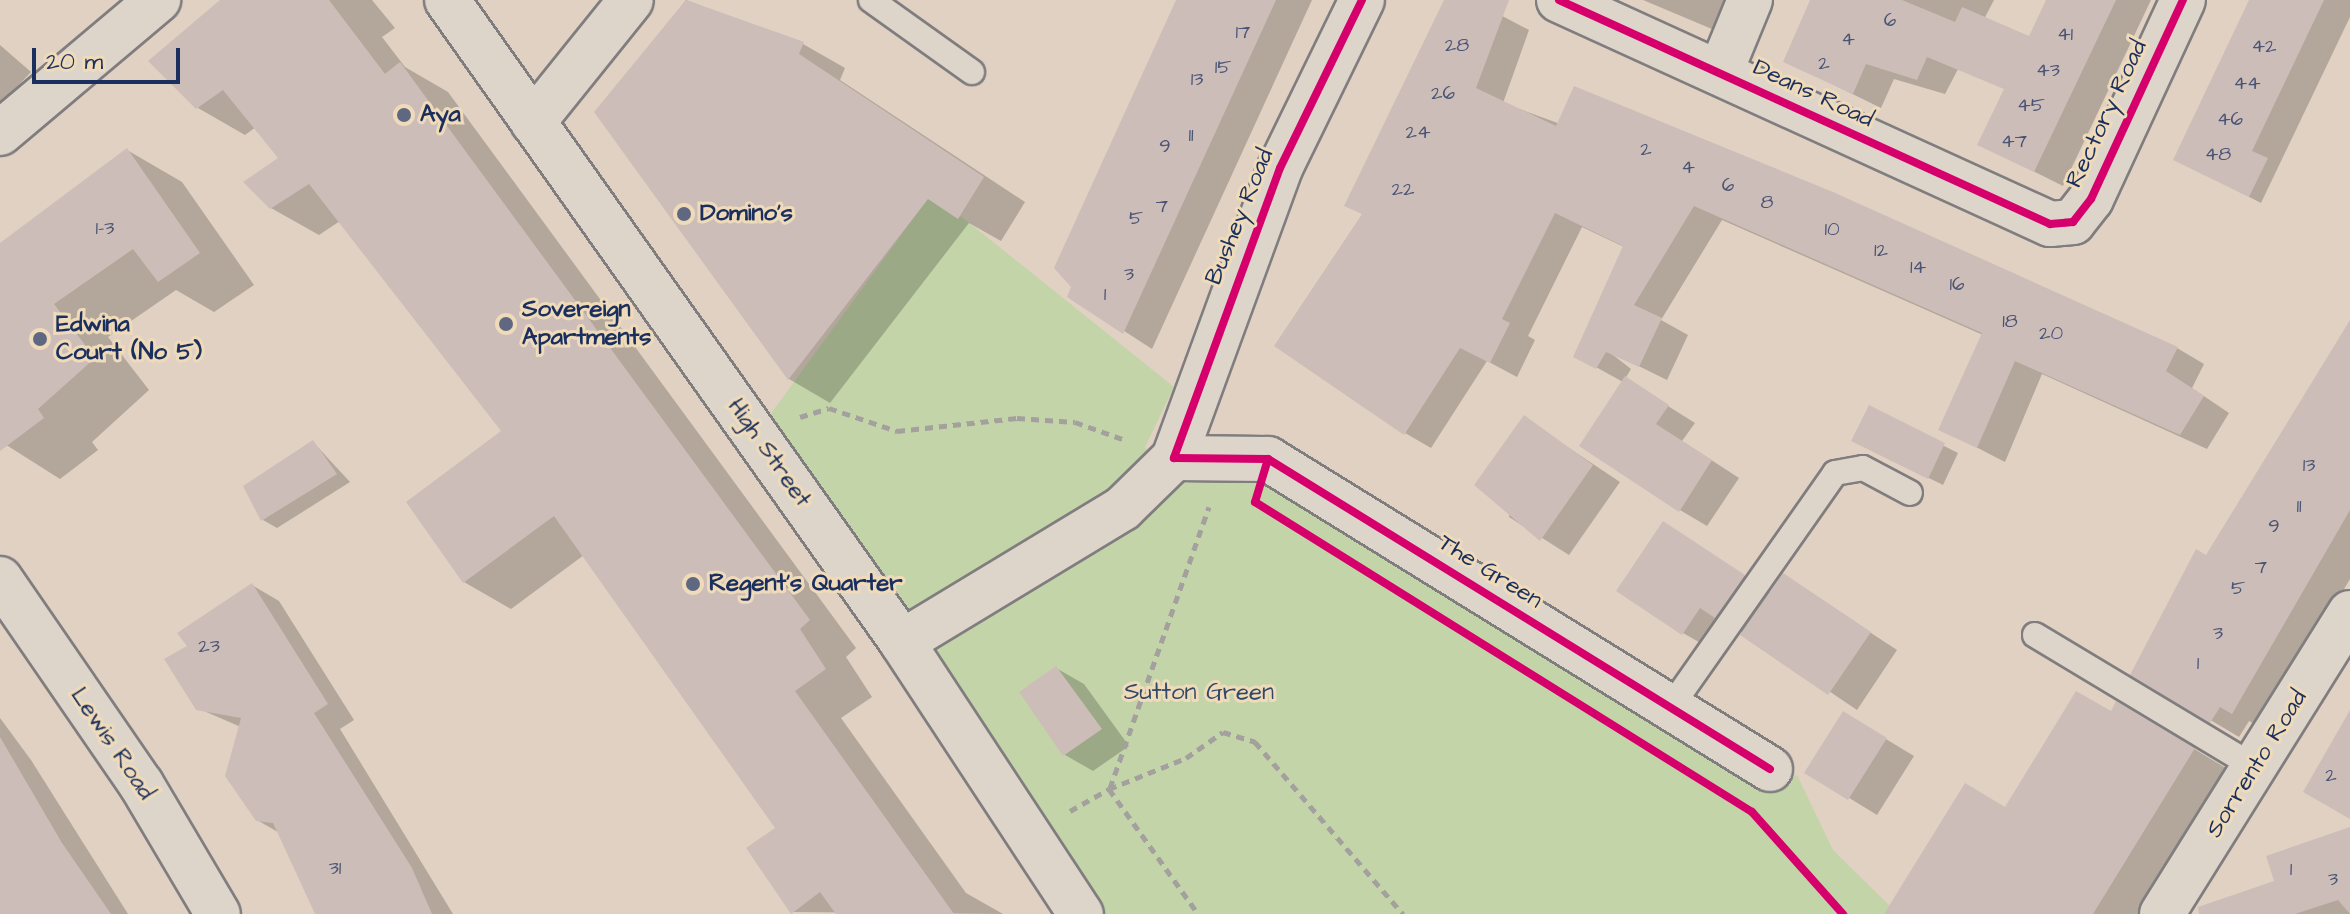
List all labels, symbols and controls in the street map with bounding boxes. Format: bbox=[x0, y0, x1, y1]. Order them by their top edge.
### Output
house number: 6 bbox=[1884, 8, 1896, 32]
house number: 17 bbox=[1236, 20, 1250, 44]
house number: 41 bbox=[2057, 22, 2073, 46]
house number: 4 bbox=[1841, 27, 1855, 51]
scale bar bbox=[36, 32, 184, 82]
house number: 28 bbox=[1445, 33, 1469, 57]
house number: 42 bbox=[2251, 34, 2277, 58]
street label: Rectory Road bbox=[2060, 36, 2154, 192]
text: 20 m bbox=[46, 45, 103, 79]
house number: 2 bbox=[1818, 51, 1830, 75]
street label: Deans Road bbox=[1748, 54, 1878, 134]
house number: 15 bbox=[1215, 55, 1231, 79]
house number: 43 bbox=[2036, 58, 2060, 82]
house number: 13 bbox=[1191, 67, 1203, 91]
house number: 44 bbox=[2233, 71, 2261, 95]
house number: 26 bbox=[1431, 81, 1455, 105]
house number: 45 bbox=[2017, 93, 2045, 117]
place label: Aya bbox=[420, 101, 461, 129]
marker: Aya bbox=[395, 106, 413, 124]
house number: 46 bbox=[2217, 107, 2243, 131]
house number: 24 bbox=[1405, 120, 1431, 144]
house number: 11 bbox=[1188, 123, 1194, 147]
house number: 47 bbox=[2001, 129, 2027, 153]
house number: 9 bbox=[1159, 134, 1171, 158]
house number: 2 bbox=[1640, 137, 1652, 161]
house number: 48 bbox=[2205, 142, 2231, 166]
street label: Bushey Road bbox=[1200, 145, 1280, 289]
house number: 4 bbox=[1681, 155, 1695, 179]
house number: 6 bbox=[1722, 173, 1734, 197]
house number: 22 bbox=[1392, 177, 1414, 201]
house number: 8 bbox=[1761, 190, 1773, 214]
house number: 7 bbox=[1156, 194, 1168, 218]
place label: Domino's bbox=[700, 200, 793, 228]
marker: Domino's bbox=[675, 205, 693, 223]
house number: 5 bbox=[1129, 206, 1143, 230]
house number: 1-3 bbox=[96, 216, 114, 240]
house number: 10 bbox=[1824, 217, 1840, 241]
house number: 12 bbox=[1874, 238, 1888, 262]
house number: 14 bbox=[1910, 255, 1926, 279]
house number: 3 bbox=[1124, 262, 1134, 286]
house number: 16 bbox=[1949, 272, 1965, 296]
house number: 1 bbox=[1104, 282, 1106, 306]
place label: Sovereign Apartments bbox=[522, 296, 651, 352]
house number: 18 bbox=[2002, 309, 2018, 333]
place label: Edwina Court (No 5) bbox=[56, 311, 202, 367]
marker: Sovereign Apartments bbox=[497, 315, 515, 333]
house number: 20 bbox=[2039, 321, 2063, 345]
marker: Edwina Court (No 5) bbox=[31, 330, 49, 348]
street label: High Street bbox=[721, 393, 817, 513]
house number: 13 bbox=[2303, 453, 2315, 477]
house number: 11 bbox=[2296, 494, 2302, 518]
house number: 9 bbox=[2268, 514, 2280, 538]
street label: The Green bbox=[1433, 529, 1547, 615]
house number: 7 bbox=[2255, 555, 2267, 579]
place label: Regent's Quarter bbox=[709, 570, 902, 598]
marker: Regent's Quarter bbox=[684, 575, 702, 593]
house number: 5 bbox=[2231, 576, 2245, 600]
house number: 3 bbox=[2213, 621, 2223, 645]
house number: 23 bbox=[198, 634, 220, 658]
house number: 1 bbox=[2197, 651, 2199, 675]
park label: Sutton Green bbox=[1124, 679, 1274, 707]
street label: Lewis Road bbox=[64, 682, 160, 806]
street label: Sorrento Road bbox=[2200, 685, 2314, 843]
house number: 2 bbox=[2325, 763, 2337, 787]
house number: 31 bbox=[329, 856, 341, 880]
house number: 1 bbox=[2290, 857, 2292, 881]
house number: 3 bbox=[2328, 867, 2338, 891]

